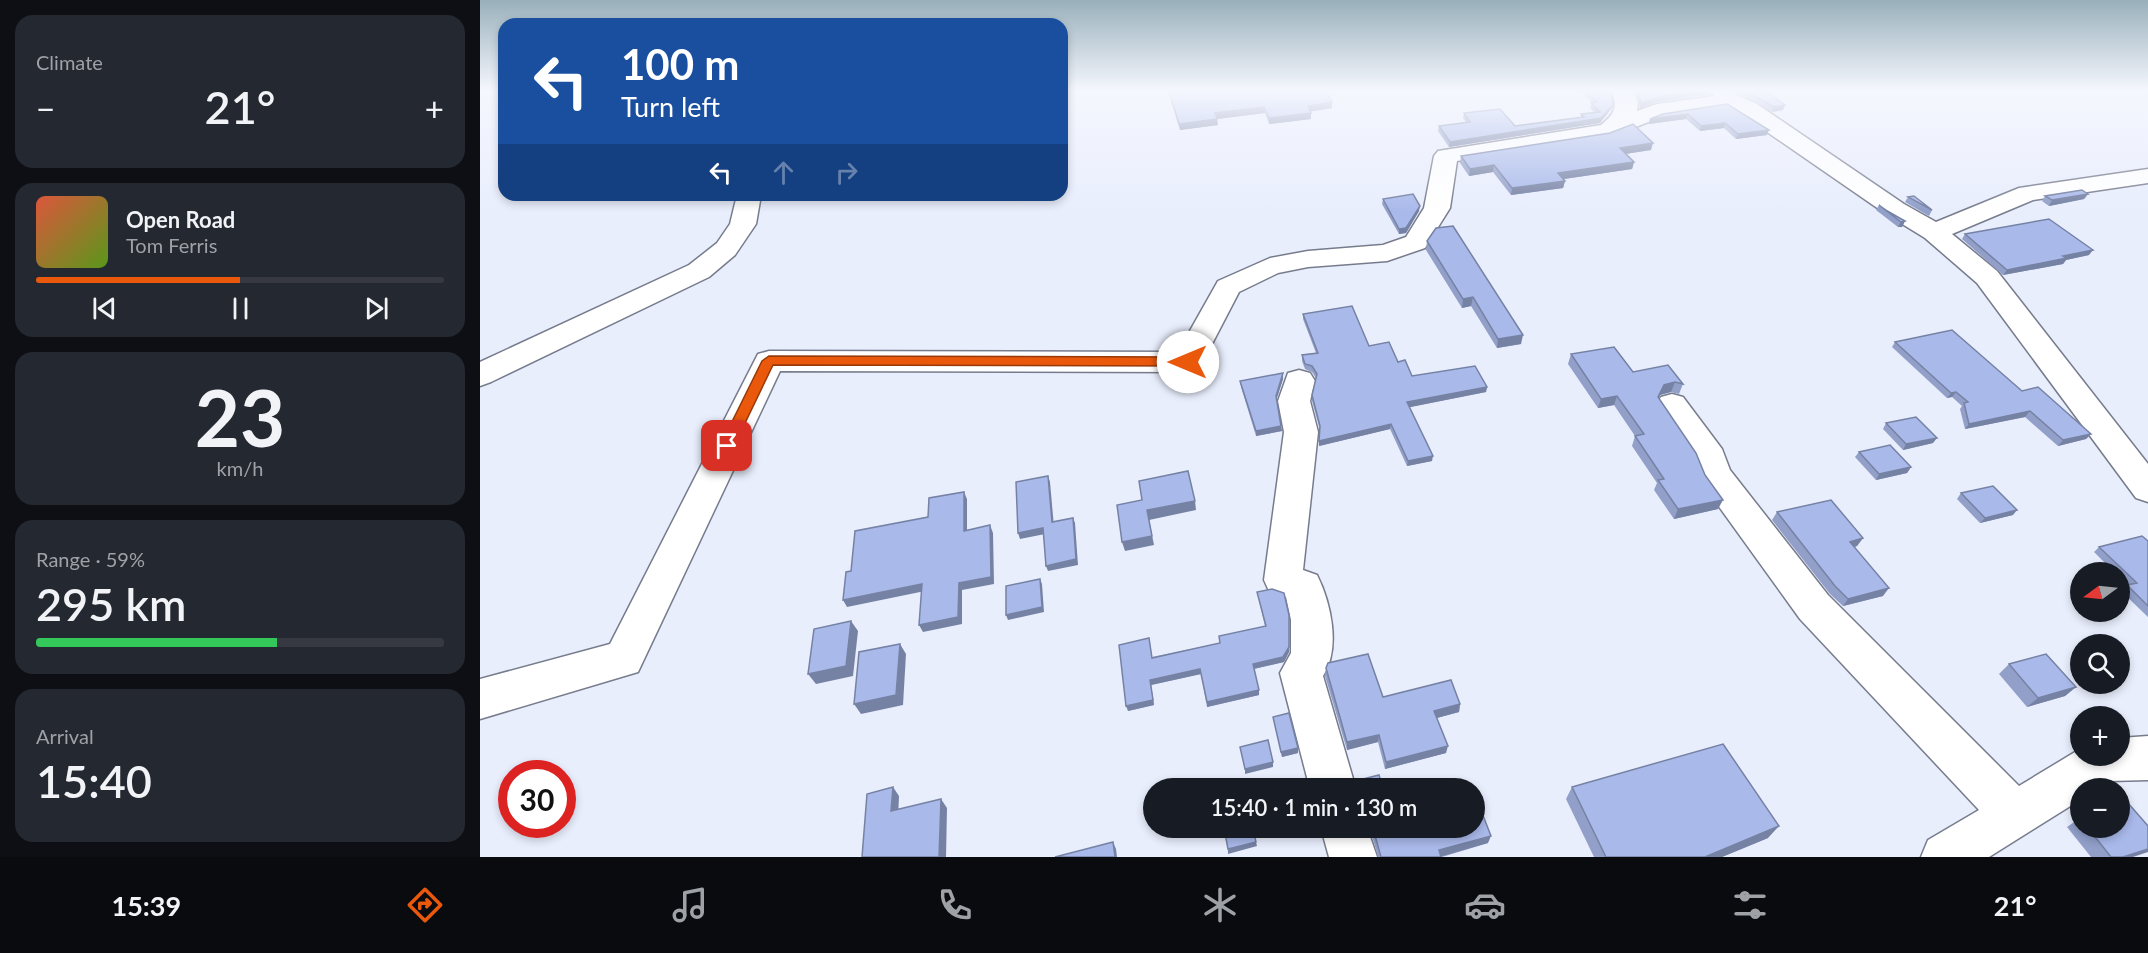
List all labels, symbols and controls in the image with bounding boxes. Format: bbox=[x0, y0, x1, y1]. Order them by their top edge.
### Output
text: 100 m bbox=[621, 39, 739, 89]
icon: left bbox=[522, 42, 600, 120]
text: Climate bbox=[36, 50, 103, 74]
text: 21° bbox=[205, 80, 275, 134]
text: − bbox=[36, 88, 55, 128]
text: + bbox=[425, 88, 444, 128]
text: Turn left bbox=[621, 90, 720, 123]
icon: left bbox=[704, 156, 737, 189]
icon: ahead bbox=[767, 156, 800, 189]
icon: right bbox=[830, 156, 863, 189]
text: Open Road bbox=[126, 206, 235, 233]
text: Tom Ferris bbox=[126, 233, 217, 257]
icon: previous bbox=[88, 292, 121, 325]
icon: pause bbox=[224, 292, 257, 325]
icon: next bbox=[360, 292, 393, 325]
position arrow bbox=[1156, 330, 1220, 394]
text: 23 bbox=[195, 370, 285, 464]
pin bbox=[701, 420, 752, 471]
icon: arrive bbox=[710, 429, 743, 462]
text: km/h bbox=[217, 456, 263, 480]
text: Range · 59% bbox=[36, 547, 145, 571]
north arrow bbox=[2070, 562, 2130, 622]
map controls bbox=[2070, 562, 2130, 838]
text: 295 km bbox=[36, 577, 186, 631]
button: search bbox=[2070, 634, 2130, 694]
button: + bbox=[2070, 706, 2130, 766]
text: Arrival bbox=[36, 724, 94, 748]
text: 15:40 bbox=[36, 754, 152, 808]
speed limit sign: 30 bbox=[498, 760, 576, 838]
button: − bbox=[2070, 778, 2130, 838]
text: 15:40 · 1 min · 130 m bbox=[1211, 794, 1417, 821]
icon: directions bbox=[404, 884, 446, 926]
icon: music bbox=[669, 884, 711, 926]
icon: phone bbox=[934, 884, 976, 926]
icon: climate bbox=[1199, 884, 1241, 926]
icon: car bbox=[1464, 884, 1506, 926]
icon: filters bbox=[1729, 884, 1771, 926]
text: 15:39 bbox=[111, 889, 181, 922]
text: 21° bbox=[1994, 889, 2036, 922]

